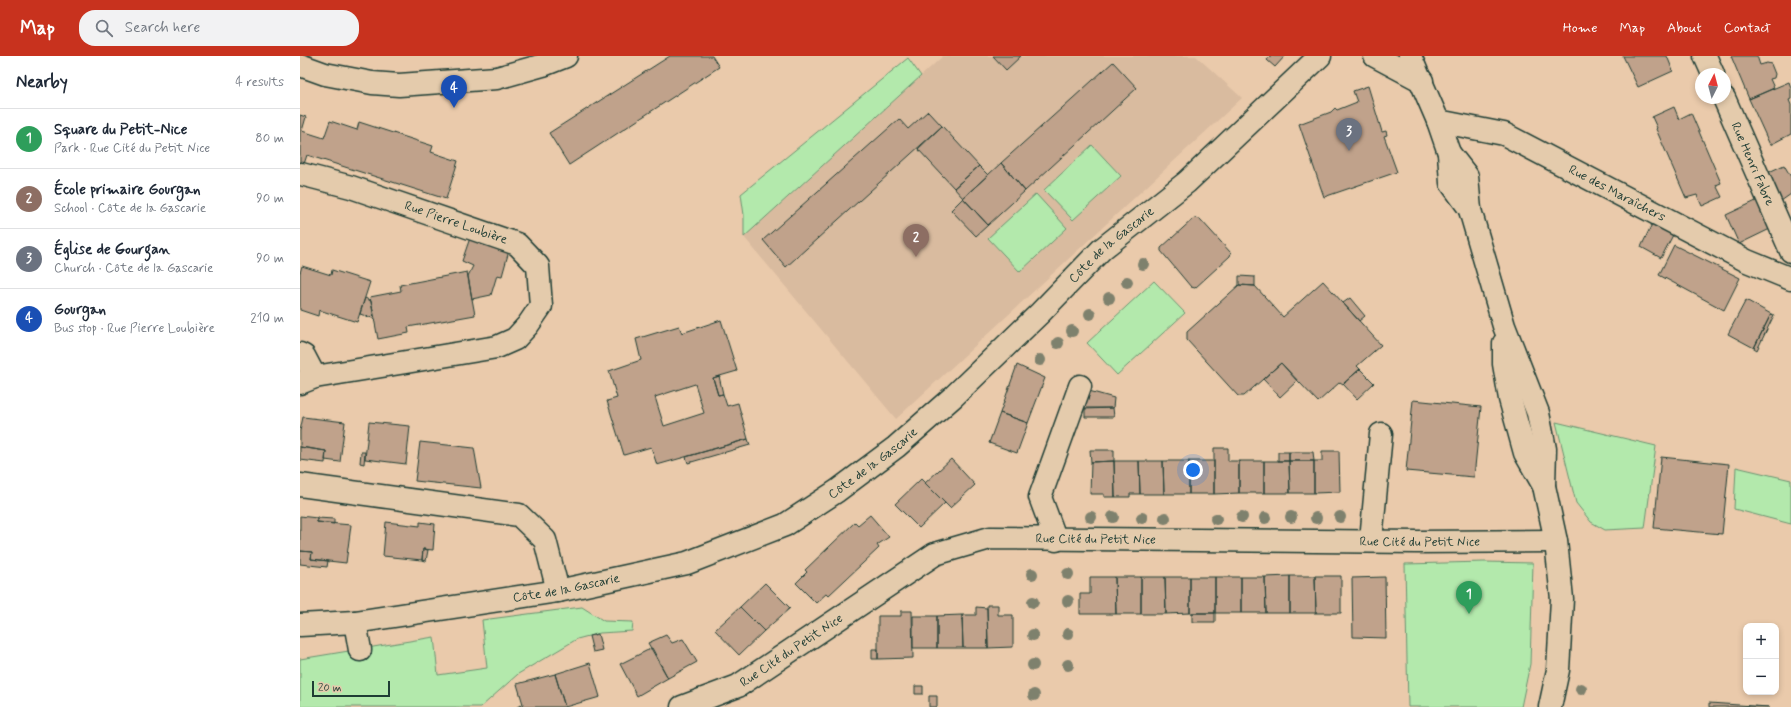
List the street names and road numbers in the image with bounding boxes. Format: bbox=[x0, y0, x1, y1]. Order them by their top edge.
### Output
street label: Rue Henri Fabre bbox=[1727, 120, 1779, 208]
street label: Rue des Maraîchers bbox=[1566, 161, 1669, 226]
street label: Rue Pierre Loubière bbox=[402, 197, 510, 249]
street label: Côte de la Gascarie bbox=[1065, 203, 1158, 287]
street label: Côte de la Gascarie bbox=[825, 423, 921, 503]
street label: Rue Cité du Petit Nice bbox=[1035, 530, 1156, 548]
street label: Rue Cité du Petit Nice bbox=[1359, 533, 1480, 551]
street label: Côte de la Gascarie bbox=[512, 569, 621, 606]
street label: Rue Cité du Petit Nice bbox=[737, 610, 846, 691]

